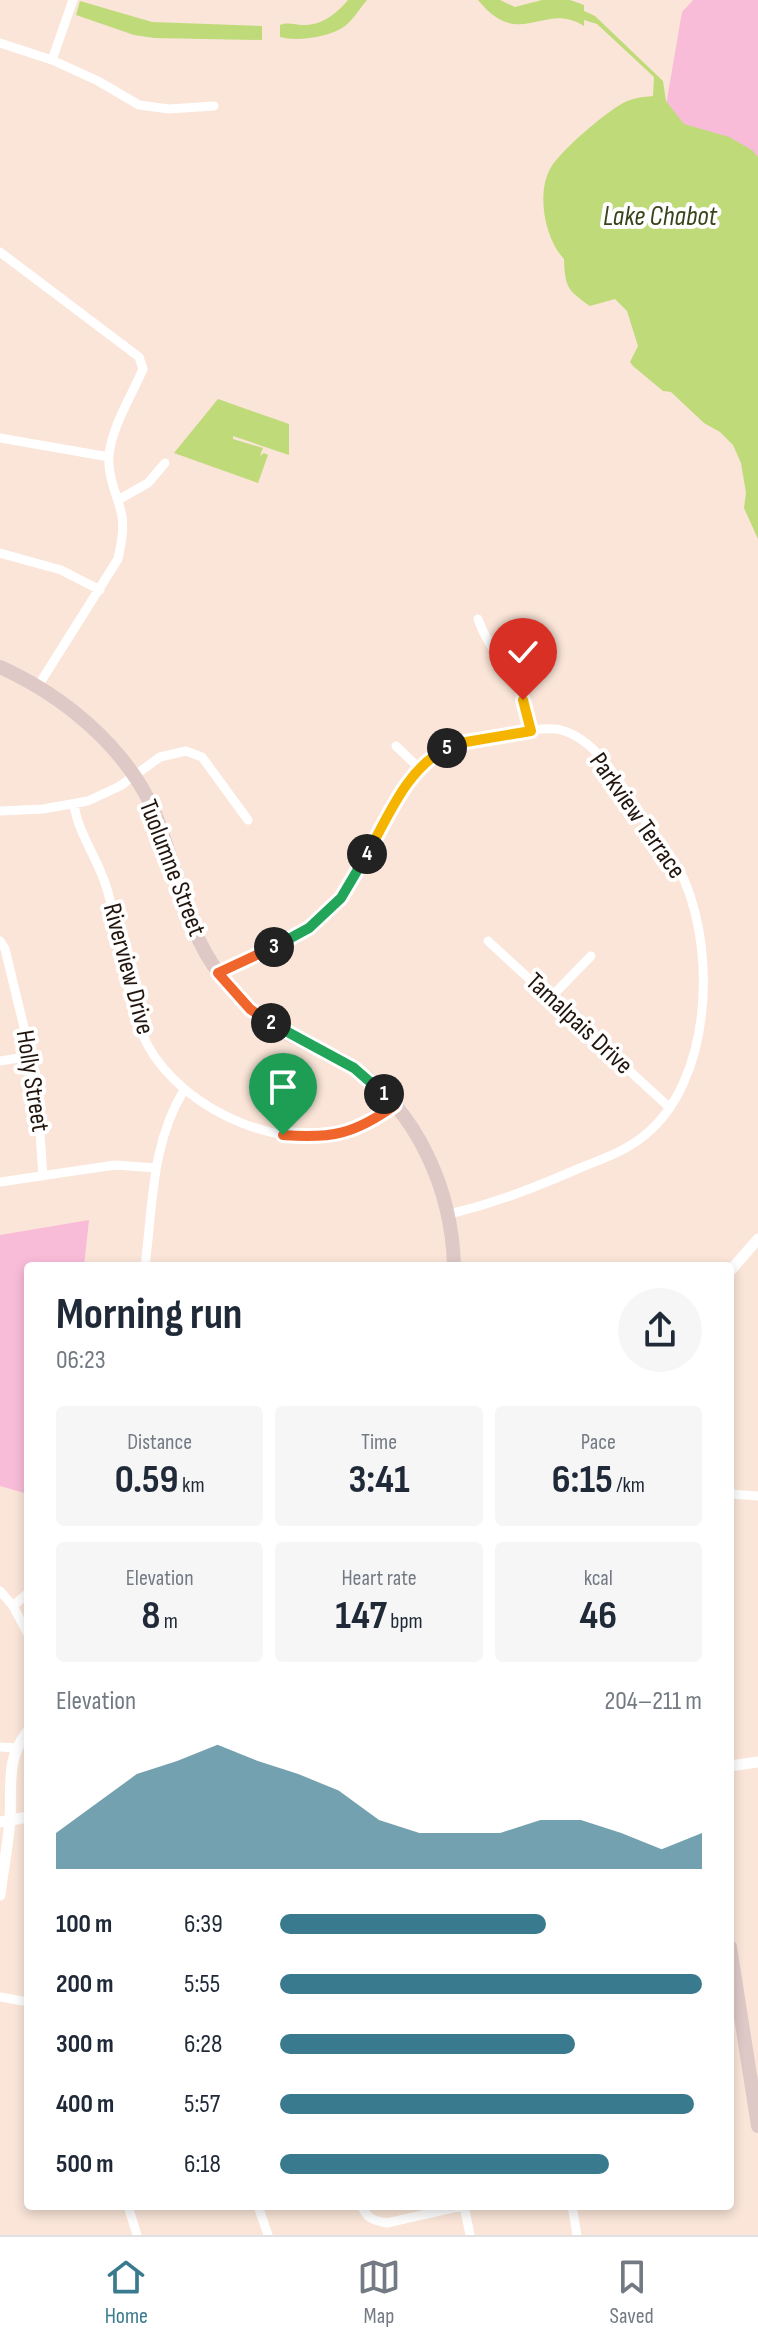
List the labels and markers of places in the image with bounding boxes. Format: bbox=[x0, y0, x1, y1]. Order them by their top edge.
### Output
pin bbox=[489, 618, 557, 700]
pin: 5 bbox=[427, 728, 467, 768]
pin: 4 bbox=[347, 834, 387, 874]
pin: 3 bbox=[254, 927, 294, 967]
pin: 2 bbox=[251, 1003, 291, 1043]
pin bbox=[249, 1053, 317, 1135]
pin: 1 bbox=[364, 1074, 404, 1114]

